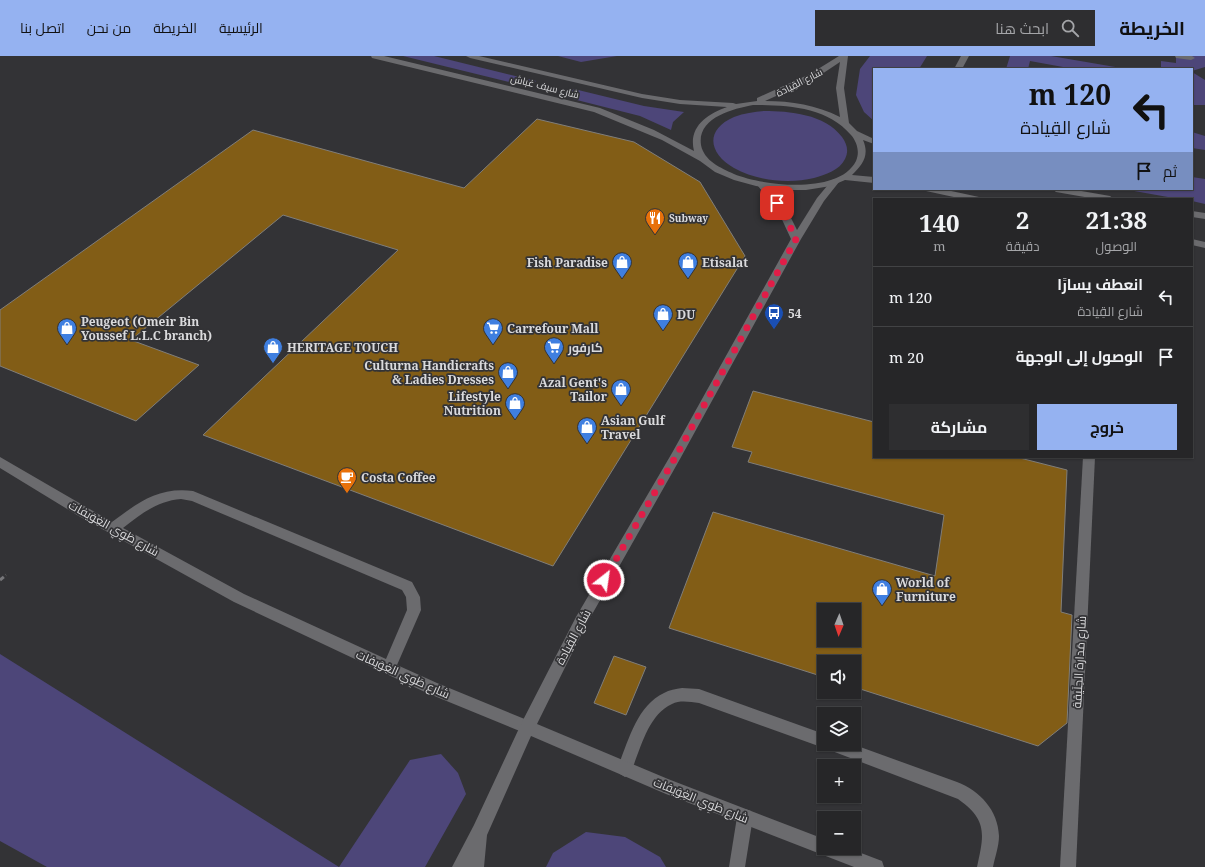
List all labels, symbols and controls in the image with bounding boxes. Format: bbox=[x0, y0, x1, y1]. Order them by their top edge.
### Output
search box bbox=[815, 10, 1095, 46]
text: الخريطة bbox=[1119, 15, 1185, 41]
icon: search bbox=[1059, 17, 1081, 39]
text: اتصل بنا bbox=[20, 18, 65, 37]
text: من نحن bbox=[87, 18, 131, 37]
text: الخريطة bbox=[153, 18, 197, 37]
text: الرئيسية bbox=[219, 18, 263, 37]
text: ابحث هنا bbox=[995, 18, 1049, 38]
street label: شارع القِيادة bbox=[773, 64, 825, 100]
street label: شارع سيف غباش bbox=[509, 71, 581, 101]
text: 120 m bbox=[1029, 75, 1111, 113]
icon: left bbox=[1125, 84, 1177, 136]
text: شارع القِيادة bbox=[1020, 115, 1111, 139]
icon: arrive bbox=[1133, 160, 1155, 182]
text: ثم bbox=[1163, 161, 1177, 181]
pin bbox=[760, 186, 794, 220]
icon: arrive bbox=[766, 192, 788, 214]
text: 2 bbox=[1016, 203, 1029, 236]
text: 21:38 bbox=[1085, 203, 1147, 236]
text: 140 bbox=[919, 206, 960, 239]
restaurant icon: Subway bbox=[644, 207, 666, 235]
place label: Subway bbox=[669, 211, 708, 225]
text: m bbox=[933, 237, 945, 255]
text: دقيقة bbox=[1006, 237, 1039, 255]
text: الوصول bbox=[1096, 237, 1137, 255]
shop icon: Fish Paradise bbox=[611, 251, 633, 279]
shop icon: Etisalat bbox=[677, 251, 699, 279]
place label: Fish Paradise bbox=[527, 254, 608, 271]
place label: Etisalat bbox=[702, 254, 748, 271]
text: انعطف يسارًا bbox=[1057, 274, 1143, 294]
icon: left bbox=[1155, 286, 1177, 308]
text: 120 m bbox=[889, 287, 932, 307]
bus stop icon: 54 bbox=[763, 302, 785, 330]
text: شارع القِيادة bbox=[1078, 302, 1143, 320]
shop icon: DU bbox=[652, 303, 674, 331]
place label: 54 bbox=[788, 305, 802, 322]
place label: DU bbox=[677, 306, 695, 323]
place label: Peugeot (Omeir Bin Youssef L.L.C branch) bbox=[81, 313, 212, 344]
shop icon: Peugeot (Omeir Bin Youssef L.L.C branch) bbox=[56, 317, 78, 345]
supermarket icon: Carrefour Mall bbox=[482, 317, 504, 345]
place label: Carrefour Mall bbox=[507, 320, 599, 337]
shop icon: HERITAGE TOUCH bbox=[262, 336, 284, 364]
supermarket icon: كارفور bbox=[543, 336, 565, 364]
place label: HERITAGE TOUCH bbox=[287, 339, 398, 356]
place label: كارفور bbox=[567, 339, 603, 356]
text: الوصول إلى الوجهة bbox=[1016, 346, 1143, 366]
icon: arrive bbox=[1155, 346, 1177, 368]
text: 20 m bbox=[889, 347, 924, 367]
place label: Culturna Handicrafts & Ladies Dresses bbox=[364, 357, 494, 388]
shop icon: Culturna Handicrafts & Ladies Dresses bbox=[497, 361, 519, 389]
place label: Azal Gent's Tailor bbox=[539, 374, 608, 405]
shop icon: Azal Gent's Tailor bbox=[610, 378, 632, 406]
place label: Lifestyle Nutrition bbox=[444, 388, 501, 419]
shop icon: Lifestyle Nutrition bbox=[504, 392, 526, 420]
button: مشاركة bbox=[889, 404, 1029, 450]
button: خروج bbox=[1037, 404, 1177, 450]
place label: Asian Gulf Travel bbox=[601, 412, 666, 443]
shop icon: Asian Gulf Travel bbox=[576, 416, 598, 444]
cafe icon: Costa Coffee bbox=[336, 466, 358, 494]
place label: Costa Coffee bbox=[361, 469, 436, 486]
street label: شارع طَوِي الغِوَيفات bbox=[65, 496, 162, 562]
position arrow bbox=[583, 559, 625, 601]
place label: World of Furniture bbox=[896, 574, 956, 605]
shop icon: World of Furniture bbox=[871, 578, 893, 606]
north arrow bbox=[817, 603, 861, 647]
map controls bbox=[817, 603, 861, 855]
street label: شارع القِيادة bbox=[551, 606, 595, 668]
street label: شارع مَدارة الحِلَيقة bbox=[1068, 615, 1090, 709]
street label: شارع طَوِي الغِوَيفات bbox=[353, 646, 453, 704]
button: sound bbox=[817, 655, 861, 699]
button: layers bbox=[817, 707, 861, 751]
button: + bbox=[817, 759, 861, 803]
street label: شارع طَوِي الغِوَيفات bbox=[650, 773, 751, 829]
button: − bbox=[817, 811, 861, 855]

